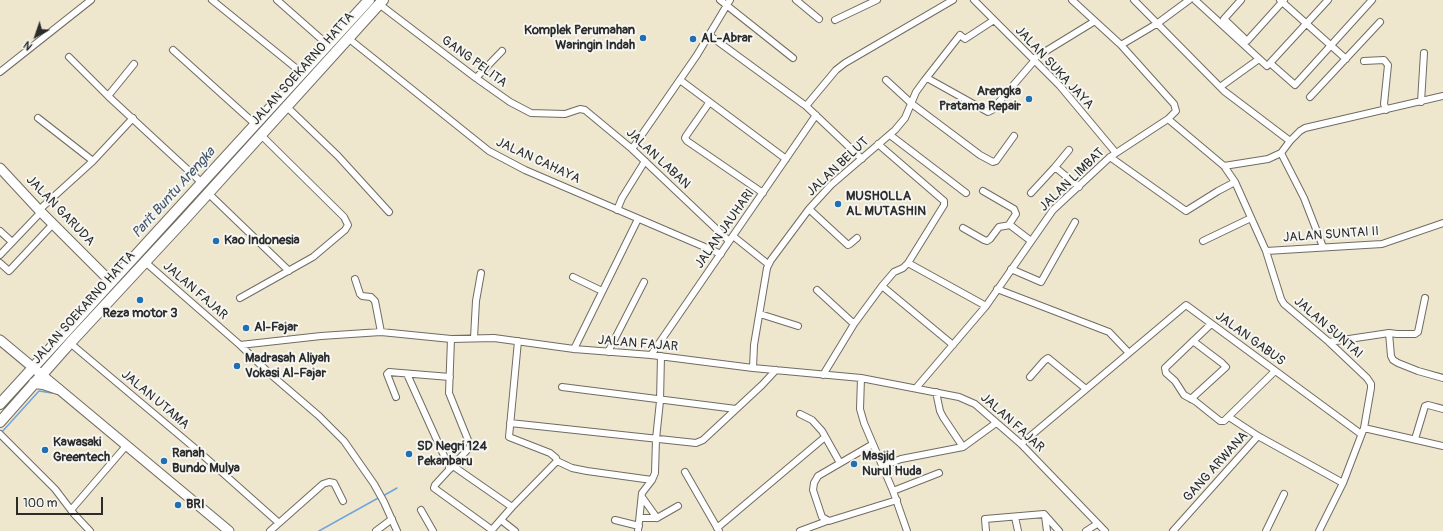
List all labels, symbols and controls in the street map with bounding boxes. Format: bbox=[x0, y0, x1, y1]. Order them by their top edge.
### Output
street label: JALAN SOEKARNO HATTA bbox=[248, 9, 358, 129]
north arrow bbox=[16, 16, 56, 56]
place label: Komplek Perumahan Waringin Indah bbox=[524, 23, 635, 54]
street label: JALAN SUKA JAYA bbox=[1011, 23, 1097, 113]
place label: AL-Abrar bbox=[701, 31, 752, 47]
street label: GANG PELITA bbox=[438, 33, 510, 91]
marker: Komplek Perumahan Waringin Indah bbox=[638, 33, 648, 43]
marker: AL-Abrar bbox=[688, 34, 698, 44]
text: N bbox=[21, 38, 35, 53]
place label: Arengka Pratama Repair bbox=[939, 84, 1021, 115]
marker: Arengka Pratama Repair bbox=[1024, 94, 1034, 104]
street label: JALAN LABAN bbox=[623, 125, 693, 193]
street label: JALAN BELUT bbox=[804, 134, 872, 200]
street label: JALAN CAHAYA bbox=[493, 135, 583, 187]
water label: Parit Buntu Arengka bbox=[129, 144, 219, 242]
street label: JALAN LIMBAT bbox=[1036, 145, 1108, 215]
street label: JALAN GARUDA bbox=[22, 173, 98, 249]
street label: JALAN JAUHARI bbox=[692, 186, 758, 272]
place label: MUSHOLLA AL MUTASHIN bbox=[846, 189, 926, 220]
marker: MUSHOLLA AL MUTASHIN bbox=[833, 199, 843, 209]
street label: JALAN SUNTAI II bbox=[1283, 224, 1379, 246]
place label: Kao Indonesia bbox=[224, 233, 300, 249]
marker: Kao Indonesia bbox=[211, 236, 221, 246]
street label: JALAN SOEKARNO HATTA bbox=[29, 248, 139, 368]
street label: JALAN FAJAR bbox=[160, 259, 230, 323]
street label: JALAN SUNTAI bbox=[1290, 294, 1366, 362]
marker: Reza motor 3 bbox=[135, 295, 145, 305]
place label: Reza motor 3 bbox=[102, 306, 178, 322]
street label: JALAN GABUS bbox=[1212, 309, 1288, 369]
place label: Al-Fajar bbox=[254, 320, 298, 336]
marker: Al-Fajar bbox=[241, 323, 251, 333]
street label: JALAN FAJAR bbox=[597, 333, 679, 355]
place label: Madrasah Aliyah Vokasi Al-Fajar bbox=[245, 351, 330, 382]
marker: Madrasah Aliyah Vokasi Al-Fajar bbox=[232, 361, 242, 371]
street label: JALAN UTAMA bbox=[118, 367, 192, 433]
street label: JALAN FAJAR bbox=[977, 390, 1047, 456]
street label: GANG ARWANA bbox=[1180, 429, 1252, 505]
place label: Kawasaki Greentech bbox=[53, 435, 110, 466]
place label: SD Negri 124 Pekanbaru bbox=[417, 439, 487, 470]
marker: Kawasaki Greentech bbox=[40, 445, 50, 455]
place label: Ranah Bundo Mulya bbox=[172, 446, 240, 477]
marker: SD Negri 124 Pekanbaru bbox=[404, 449, 414, 459]
place label: Masjid Nurul Huda bbox=[862, 449, 922, 480]
marker: Ranah Bundo Mulya bbox=[159, 456, 169, 466]
marker: Masjid Nurul Huda bbox=[849, 459, 859, 469]
scale bar bbox=[18, 489, 105, 515]
text: 100 m bbox=[23, 496, 57, 511]
place label: BRI bbox=[186, 497, 205, 513]
marker: BRI bbox=[173, 500, 183, 510]

